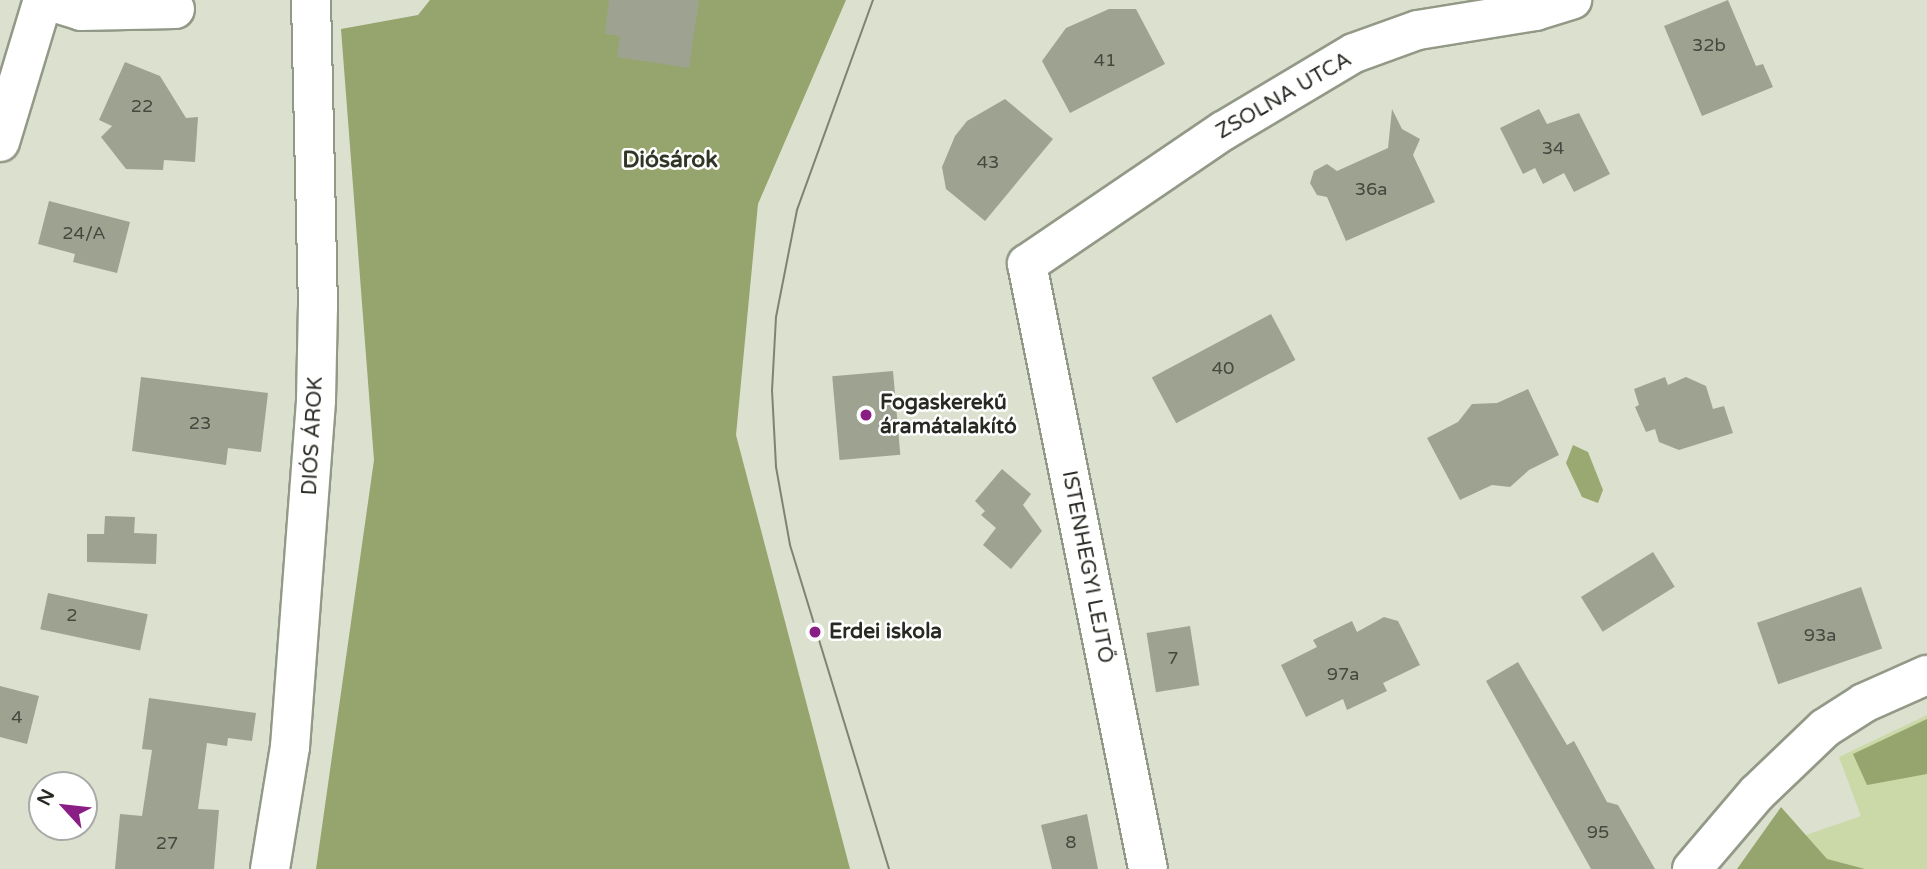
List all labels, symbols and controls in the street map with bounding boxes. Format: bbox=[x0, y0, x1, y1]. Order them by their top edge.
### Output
house number: 32b bbox=[1692, 34, 1726, 56]
street label: ZSOLNA UTCA bbox=[1212, 47, 1356, 145]
house number: 41 bbox=[1094, 49, 1116, 71]
house number: 22 bbox=[131, 95, 153, 117]
house number: 34 bbox=[1542, 137, 1564, 159]
district label: Diósárok bbox=[622, 146, 718, 174]
house number: 43 bbox=[977, 151, 999, 173]
house number: 36a bbox=[1355, 178, 1387, 200]
house number: 24/A bbox=[62, 222, 106, 244]
house number: 40 bbox=[1212, 357, 1234, 379]
street label: DIÓS ÁROK bbox=[297, 376, 329, 496]
place label: Fogaskerekű áramátalakító bbox=[880, 390, 1017, 440]
marker: Fogaskerekű áramátalakító bbox=[858, 407, 874, 423]
house number: 23 bbox=[189, 412, 211, 434]
street label: ISTENHEGYI LEJTŐ bbox=[1056, 469, 1118, 665]
house number: 2 bbox=[66, 604, 78, 626]
place label: Erdei iskola bbox=[829, 619, 942, 645]
marker: Erdei iskola bbox=[807, 624, 823, 640]
house number: 93a bbox=[1804, 624, 1836, 646]
house number: 7 bbox=[1167, 647, 1179, 669]
house number: 97a bbox=[1327, 663, 1359, 685]
house number: 4 bbox=[11, 706, 23, 728]
north arrow bbox=[28, 771, 98, 841]
text: N bbox=[33, 786, 59, 809]
house number: 95 bbox=[1587, 821, 1609, 843]
house number: 8 bbox=[1065, 831, 1077, 853]
house number: 27 bbox=[156, 832, 178, 854]

